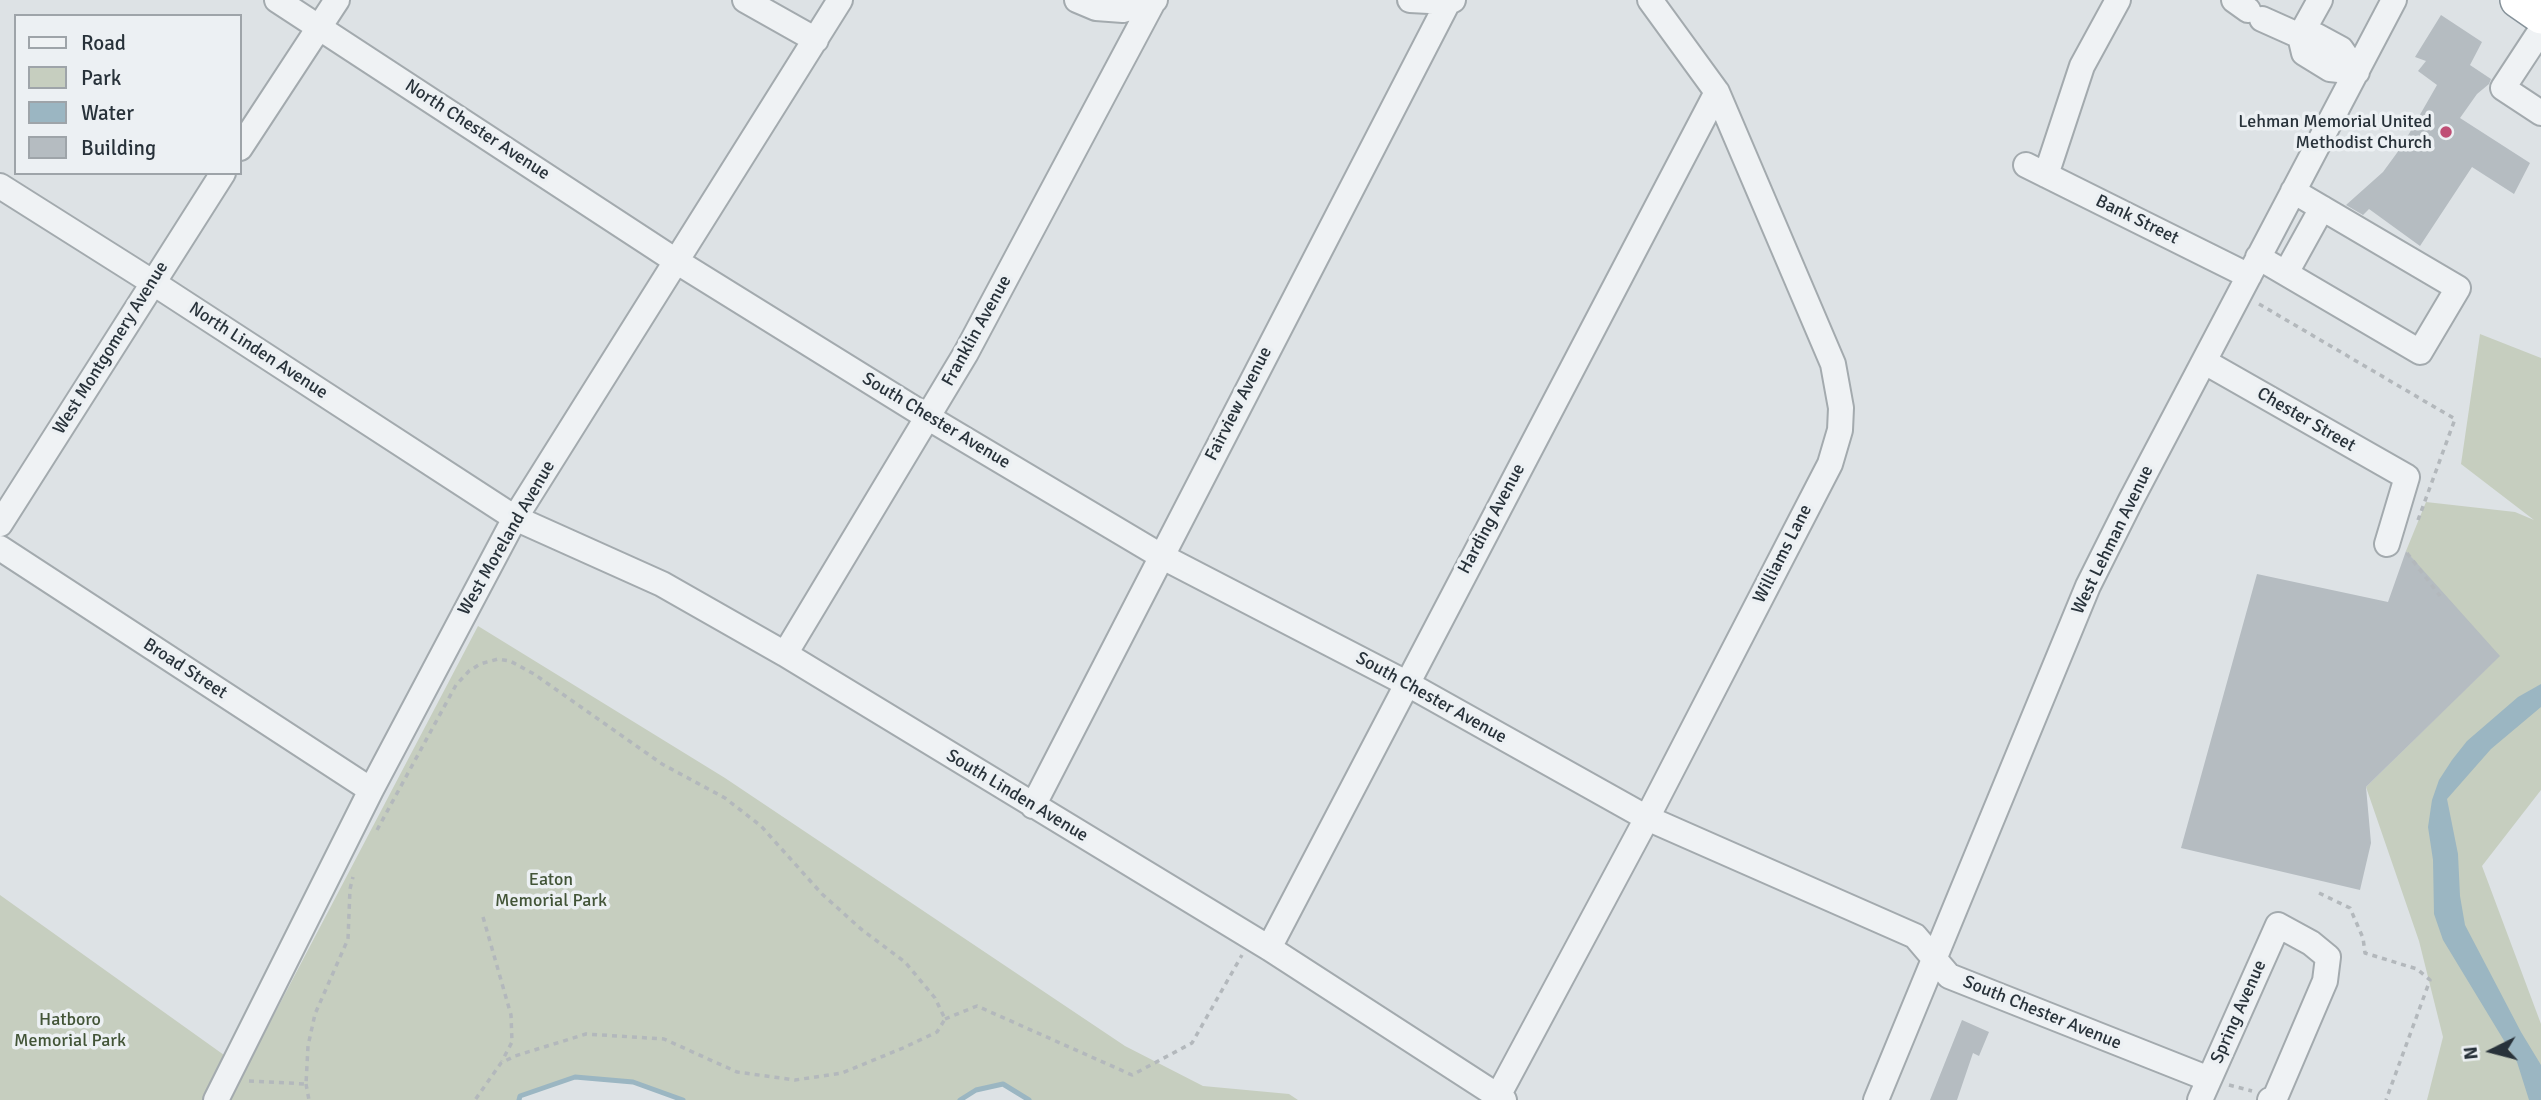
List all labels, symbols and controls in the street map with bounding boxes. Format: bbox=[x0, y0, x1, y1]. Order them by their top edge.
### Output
legend bbox=[14, 14, 242, 175]
text: Road bbox=[81, 30, 126, 56]
text: Park bbox=[81, 65, 121, 91]
street label: North Chester Avenue bbox=[401, 75, 553, 185]
text: Water bbox=[81, 100, 134, 126]
place label: Lehman Memorial United Methodist Church bbox=[2238, 111, 2432, 154]
marker: Lehman Memorial United Methodist Church bbox=[2438, 124, 2454, 140]
text: Building bbox=[81, 135, 156, 161]
street label: Bank Street bbox=[2092, 191, 2182, 249]
street label: West Montgomery Avenue bbox=[49, 258, 173, 438]
street label: Franklin Avenue bbox=[938, 272, 1016, 390]
street label: North Linden Avenue bbox=[185, 298, 331, 404]
street label: Fairview Avenue bbox=[1201, 343, 1277, 465]
street label: South Chester Avenue bbox=[858, 368, 1014, 474]
street label: Chester Street bbox=[2253, 383, 2359, 457]
street label: West Moreland Avenue bbox=[454, 457, 560, 619]
street label: Harding Avenue bbox=[1454, 460, 1530, 578]
street label: West Lehman Avenue bbox=[2068, 462, 2158, 618]
street label: Williams Lane bbox=[1749, 501, 1817, 607]
street label: Broad Street bbox=[139, 634, 231, 704]
street label: South Chester Avenue bbox=[1352, 648, 1510, 748]
street label: South Linden Avenue bbox=[942, 745, 1092, 847]
park label: Eaton Memorial Park bbox=[495, 869, 607, 912]
street label: Spring Avenue bbox=[2207, 957, 2271, 1067]
street label: South Chester Avenue bbox=[1960, 971, 2124, 1055]
park label: Hatboro Memorial Park bbox=[14, 1009, 126, 1052]
north arrow bbox=[2457, 1016, 2527, 1086]
text: N bbox=[2458, 1045, 2484, 1061]

